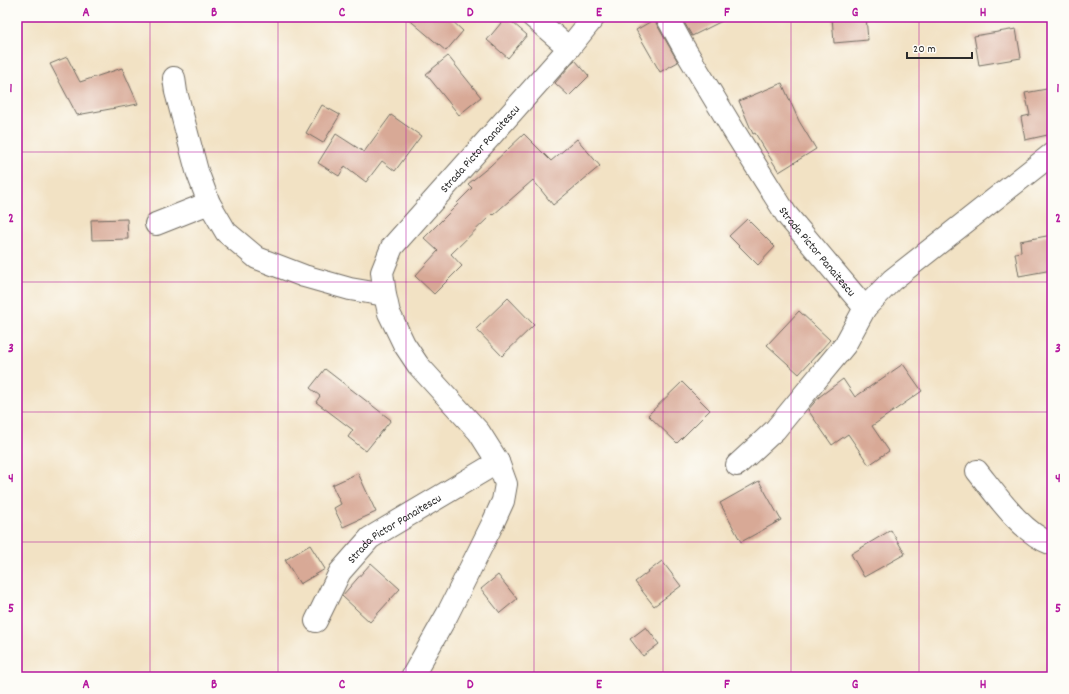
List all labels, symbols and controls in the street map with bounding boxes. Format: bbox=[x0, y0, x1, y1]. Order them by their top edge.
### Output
text: A bbox=[82, 4, 90, 23]
text: B bbox=[211, 4, 217, 23]
text: C bbox=[339, 4, 346, 23]
text: D bbox=[467, 4, 474, 23]
text: E bbox=[596, 4, 603, 23]
text: F bbox=[724, 4, 730, 23]
text: G bbox=[852, 4, 859, 23]
text: H bbox=[980, 4, 987, 23]
scale bar bbox=[907, 34, 972, 60]
text: 20 m bbox=[913, 41, 936, 58]
text: 1 bbox=[10, 80, 13, 99]
text: 1 bbox=[1057, 80, 1060, 99]
street label: Strada Pictor Panaitescu bbox=[437, 102, 524, 197]
street label: Strada Pictor Panaitescu bbox=[774, 204, 859, 301]
text: 2 bbox=[8, 210, 14, 229]
text: 2 bbox=[1055, 210, 1061, 229]
text: 3 bbox=[8, 340, 14, 359]
text: 3 bbox=[1055, 340, 1061, 359]
text: 4 bbox=[8, 470, 14, 489]
text: 4 bbox=[1055, 470, 1061, 489]
street label: Strada Pictor Panaitescu bbox=[344, 490, 445, 568]
text: 5 bbox=[8, 600, 14, 619]
text: 5 bbox=[1055, 600, 1061, 619]
text: A bbox=[82, 676, 90, 694]
text: B bbox=[211, 676, 217, 694]
text: C bbox=[339, 676, 346, 694]
text: D bbox=[467, 676, 474, 694]
text: E bbox=[596, 676, 603, 694]
text: F bbox=[724, 676, 730, 694]
text: G bbox=[852, 676, 859, 694]
text: H bbox=[980, 676, 987, 694]

